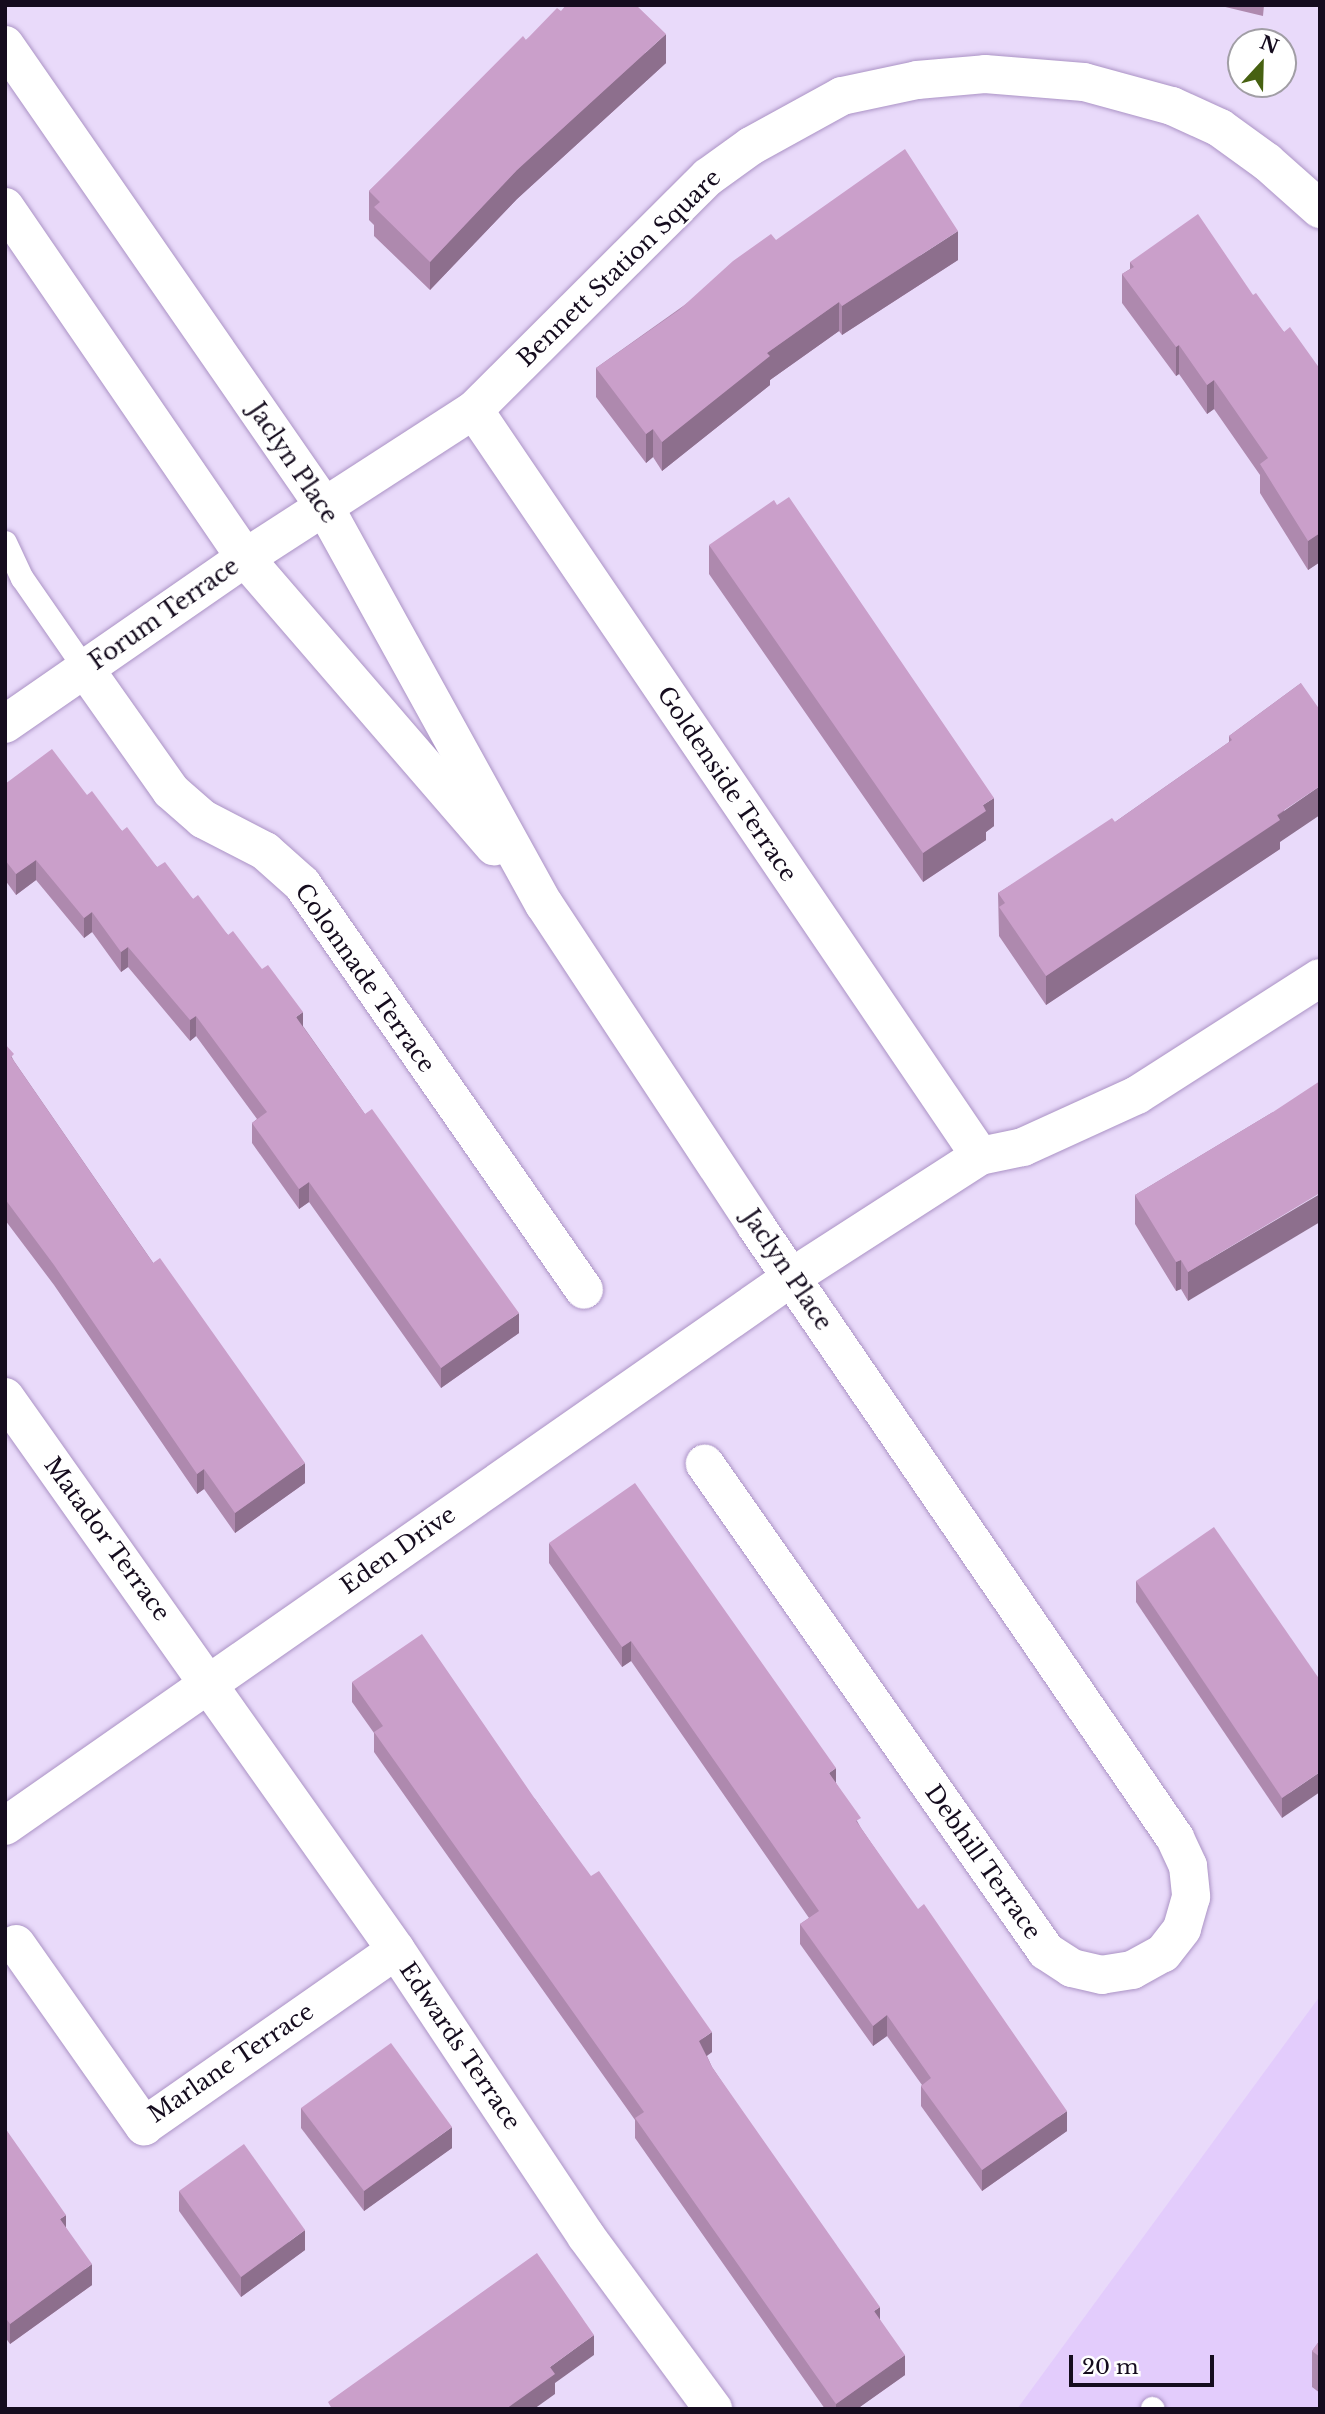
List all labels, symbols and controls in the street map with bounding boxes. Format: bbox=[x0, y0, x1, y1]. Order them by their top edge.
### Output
north arrow bbox=[1227, 28, 1297, 98]
text: N bbox=[1257, 31, 1282, 59]
street label: Bennett Station Square bbox=[512, 164, 726, 372]
street label: Jaclyn Place bbox=[243, 398, 343, 528]
street label: Forum Terrace bbox=[84, 552, 244, 676]
street label: Goldenside Terrace bbox=[651, 681, 803, 887]
street label: Colonnade Terrace bbox=[289, 878, 441, 1078]
street label: Jaclyn Place bbox=[737, 1205, 837, 1335]
street label: Matador Terrace bbox=[38, 1451, 176, 1627]
street label: Eden Drive bbox=[335, 1500, 461, 1600]
street label: Debhill Terrace bbox=[919, 1779, 1047, 1945]
street label: Edwards Terrace bbox=[394, 1957, 526, 2135]
street label: Marlane Terrace bbox=[143, 1997, 319, 2129]
scale bar bbox=[1073, 2340, 1218, 2384]
text: 20 m bbox=[1082, 2354, 1139, 2380]

